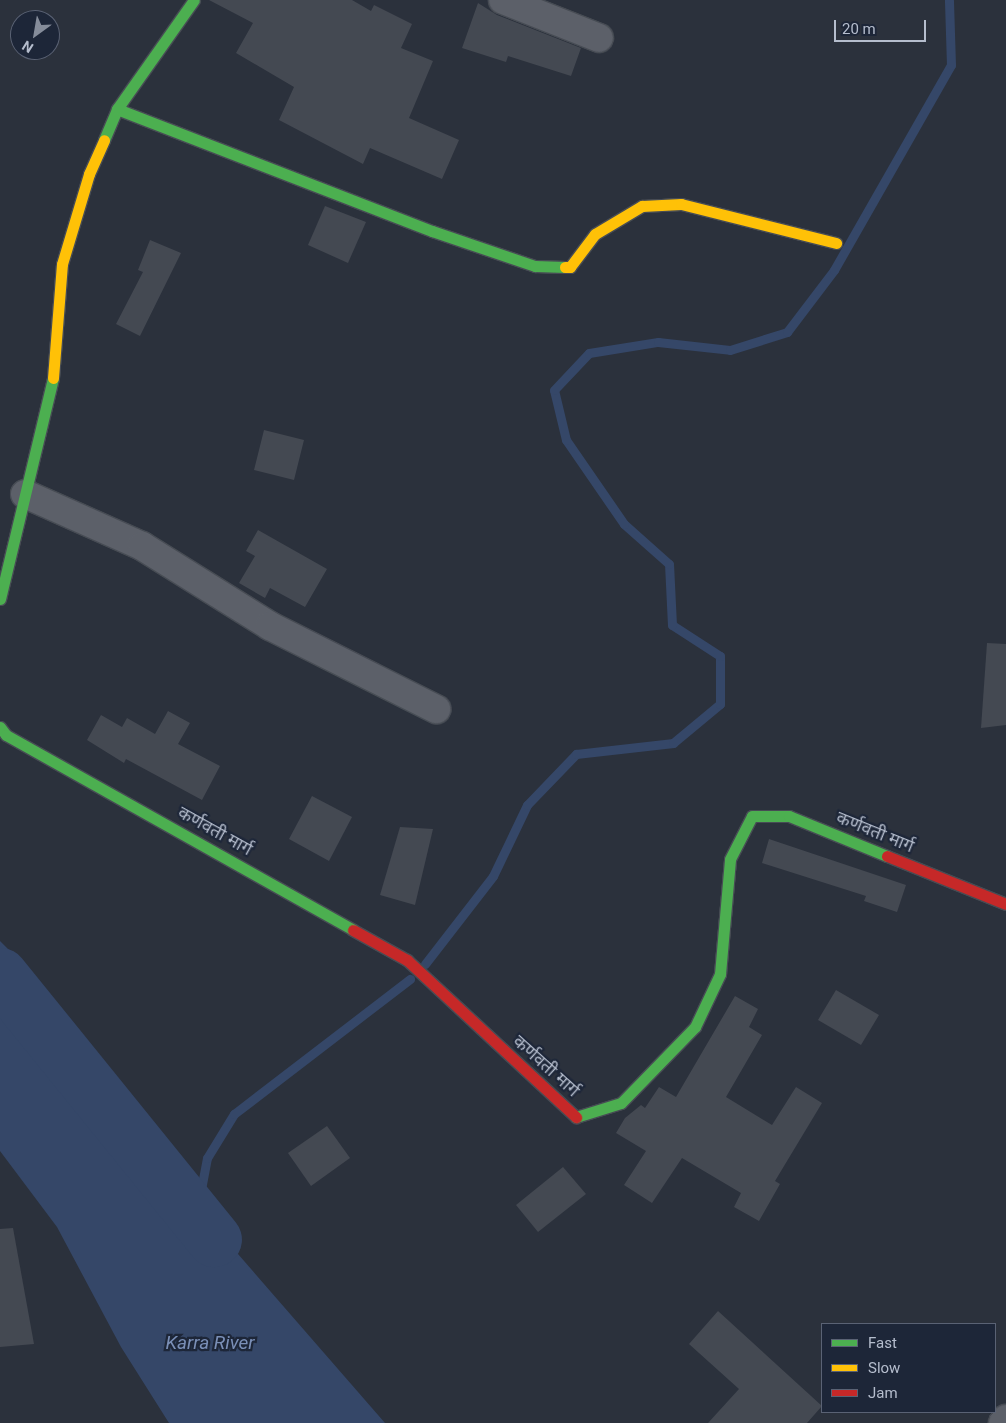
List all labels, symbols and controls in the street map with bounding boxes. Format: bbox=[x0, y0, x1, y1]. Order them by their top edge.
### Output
north arrow bbox=[10, 10, 60, 60]
scale bar bbox=[836, 10, 928, 42]
text: 20 m bbox=[842, 20, 876, 38]
text: N bbox=[19, 37, 36, 56]
street label: कर्णवती मार्ग bbox=[174, 802, 256, 860]
street label: कर्णवती मार्ग bbox=[833, 807, 917, 857]
street label: कर्णवती मार्ग bbox=[508, 1031, 584, 1101]
legend bbox=[821, 1323, 996, 1413]
water label: Karra River bbox=[165, 1332, 255, 1354]
text: Fast bbox=[868, 1334, 897, 1352]
text: Slow bbox=[868, 1359, 900, 1377]
text: Jam bbox=[868, 1384, 898, 1402]

